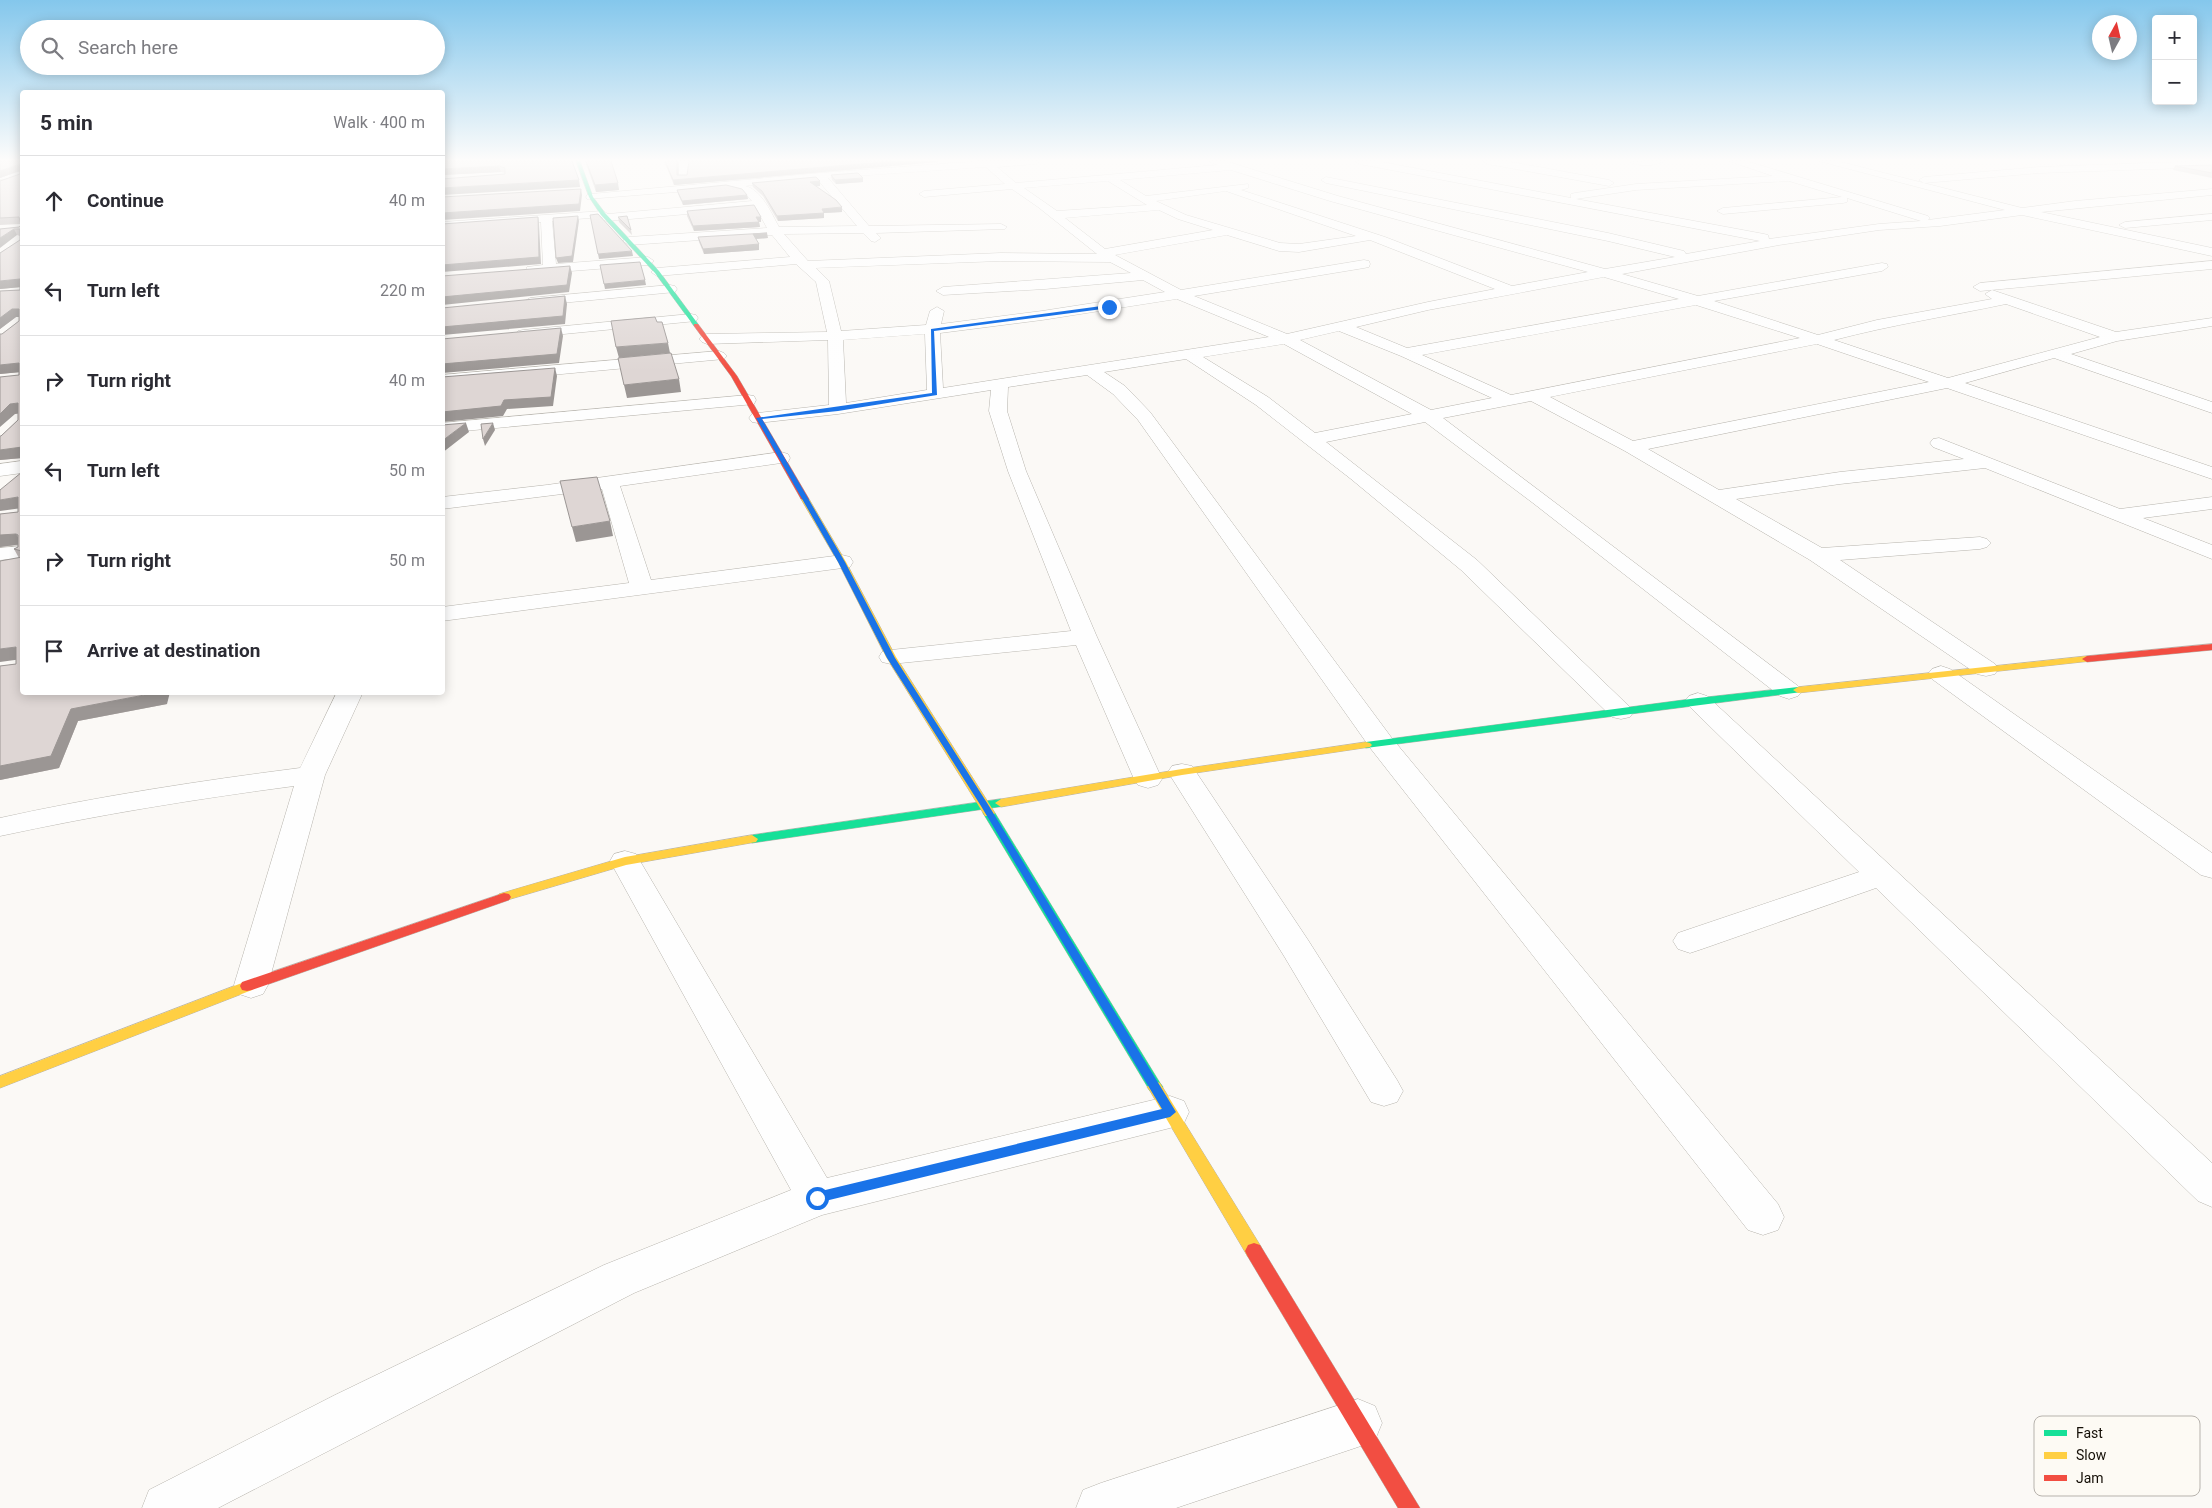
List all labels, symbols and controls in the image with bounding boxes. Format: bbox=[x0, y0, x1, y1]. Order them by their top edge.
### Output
north arrow bbox=[2092, 15, 2137, 60]
map controls bbox=[2152, 15, 2197, 105]
button: + bbox=[2152, 15, 2197, 60]
search box bbox=[20, 20, 445, 75]
icon: search bbox=[38, 34, 66, 62]
text: Search here bbox=[78, 36, 178, 59]
button: − bbox=[2152, 60, 2197, 105]
text: 5 min bbox=[40, 111, 93, 135]
text: Walk · 400 m bbox=[333, 113, 425, 132]
icon: ahead bbox=[40, 187, 68, 215]
text: Continue bbox=[87, 189, 164, 212]
text: 40 m bbox=[389, 191, 425, 210]
icon: left bbox=[40, 277, 68, 305]
text: Turn left bbox=[87, 279, 160, 302]
text: 220 m bbox=[380, 281, 425, 300]
route end bbox=[1098, 296, 1121, 319]
icon: right bbox=[40, 367, 68, 395]
text: Turn right bbox=[87, 369, 171, 392]
text: 40 m bbox=[389, 371, 425, 390]
icon: left bbox=[40, 457, 68, 485]
text: Turn left bbox=[87, 459, 160, 482]
text: 50 m bbox=[389, 461, 425, 480]
icon: right bbox=[40, 547, 68, 575]
text: Turn right bbox=[87, 549, 171, 572]
text: 50 m bbox=[389, 551, 425, 570]
icon: arrive bbox=[40, 637, 68, 665]
text: Arrive at destination bbox=[87, 639, 260, 662]
route start bbox=[806, 1187, 829, 1210]
legend bbox=[2034, 1416, 2200, 1496]
text: Fast bbox=[2076, 1425, 2103, 1441]
text: Slow bbox=[2076, 1447, 2107, 1463]
text: Jam bbox=[2076, 1470, 2104, 1486]

